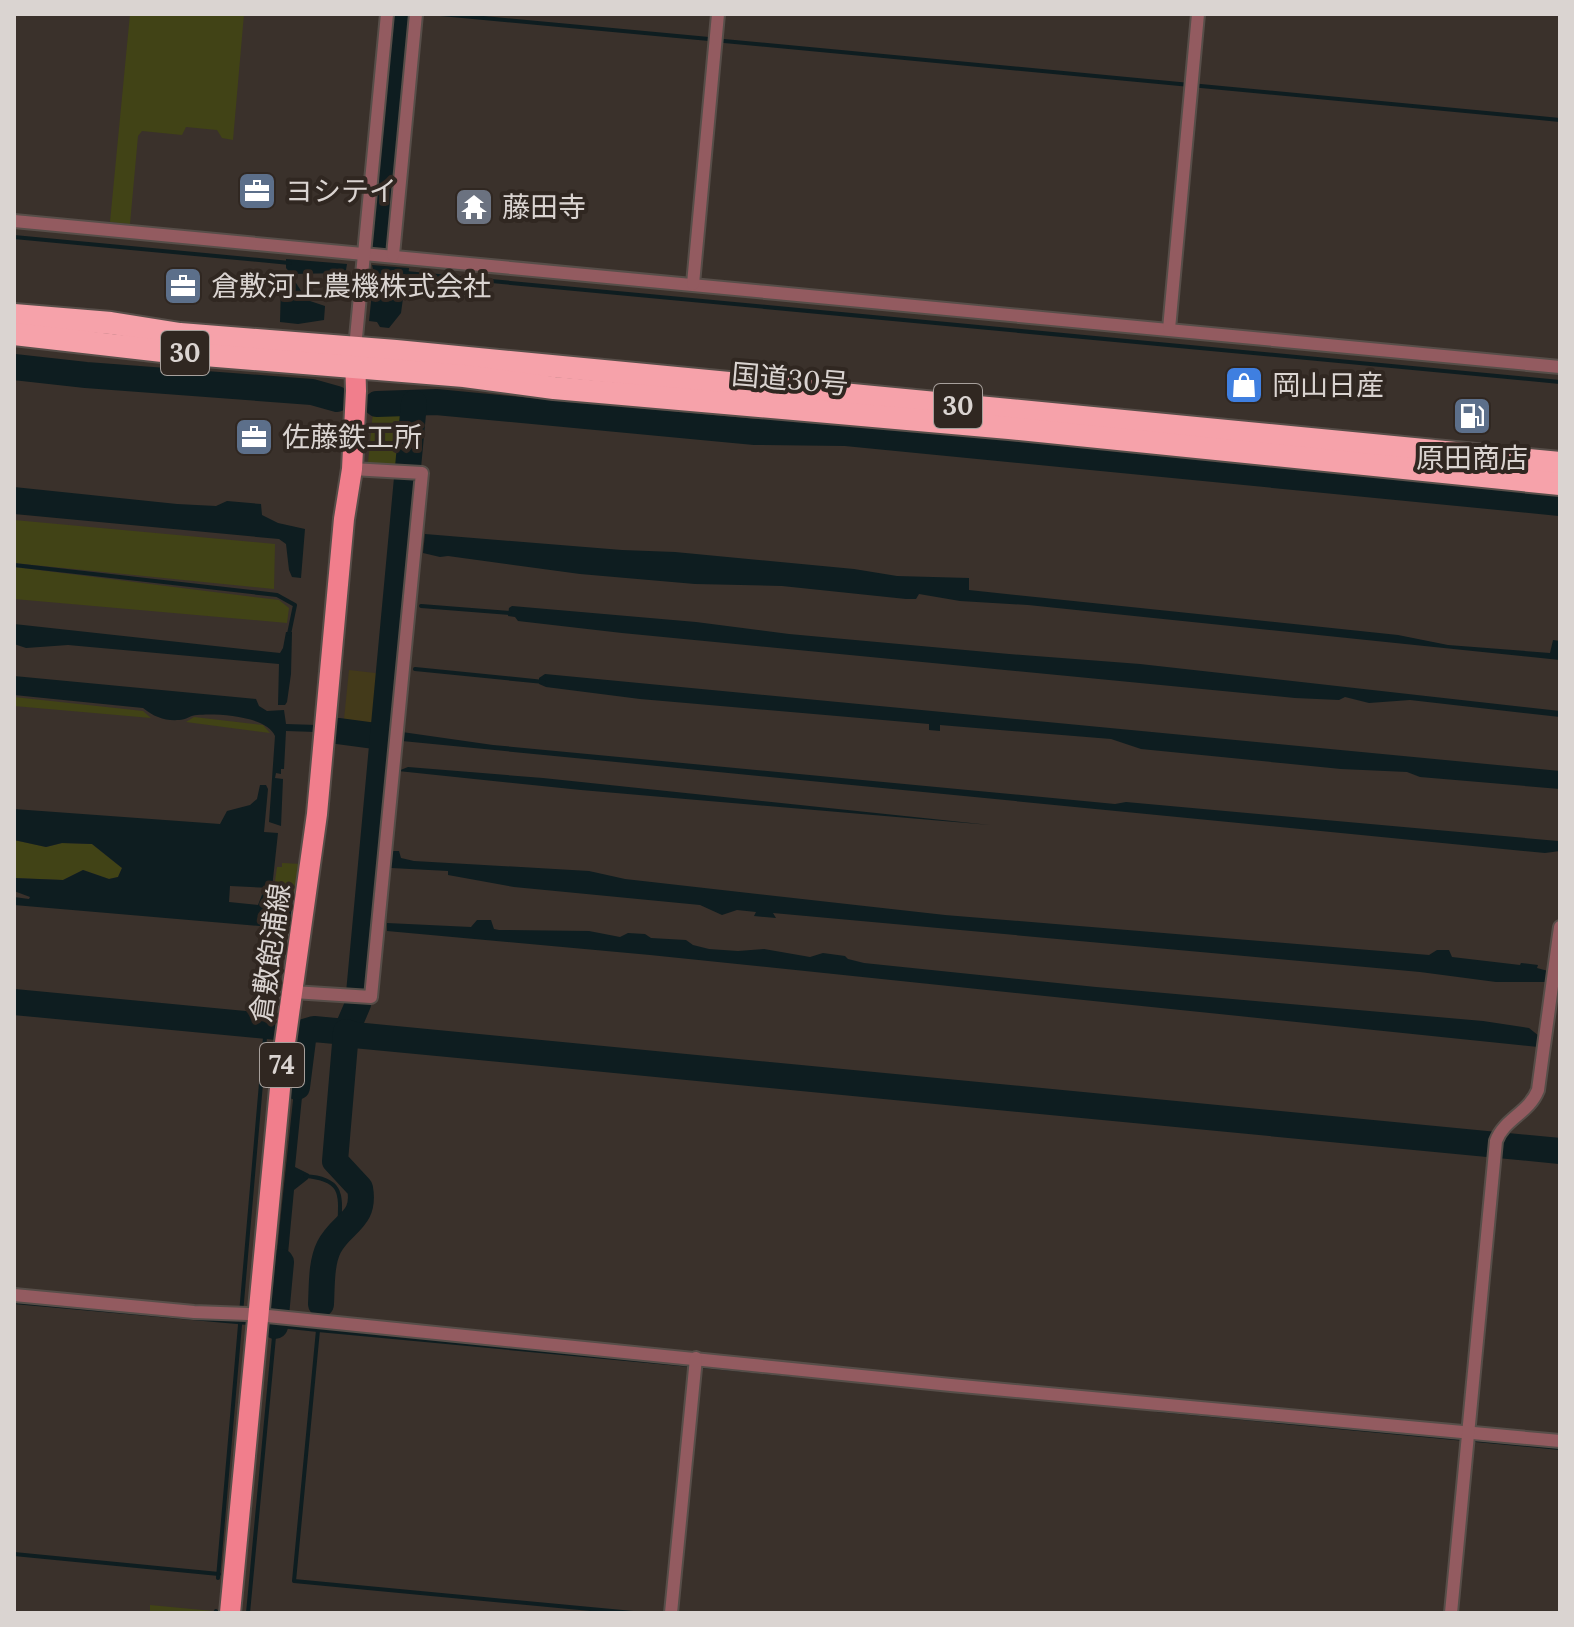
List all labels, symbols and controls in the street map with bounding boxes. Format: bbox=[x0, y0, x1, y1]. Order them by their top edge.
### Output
office icon: ヨシテイ bbox=[236, 170, 278, 212]
place label: ヨシテイ bbox=[285, 173, 397, 209]
temple icon: 藤田寺 bbox=[453, 186, 495, 228]
place label: 藤田寺 bbox=[502, 189, 586, 225]
office icon: 倉敷河上農機株式会社 bbox=[162, 265, 204, 307]
place label: 倉敷河上農機株式会社 bbox=[211, 268, 491, 304]
road number: 30 bbox=[161, 331, 209, 375]
street label: 国道30号 bbox=[730, 356, 850, 402]
shop icon: 岡山日産 bbox=[1223, 364, 1265, 406]
place label: 岡山日産 bbox=[1272, 367, 1384, 403]
road number: 30 bbox=[934, 384, 982, 428]
fuel station icon: 原田商店 bbox=[1451, 395, 1493, 437]
office icon: 佐藤鉄工所 bbox=[233, 416, 275, 458]
place label: 佐藤鉄工所 bbox=[282, 419, 422, 455]
place label: 原田商店 bbox=[1416, 440, 1528, 476]
street label: 倉敷飽浦線 bbox=[242, 881, 298, 1025]
road number: 74 bbox=[260, 1043, 304, 1087]

